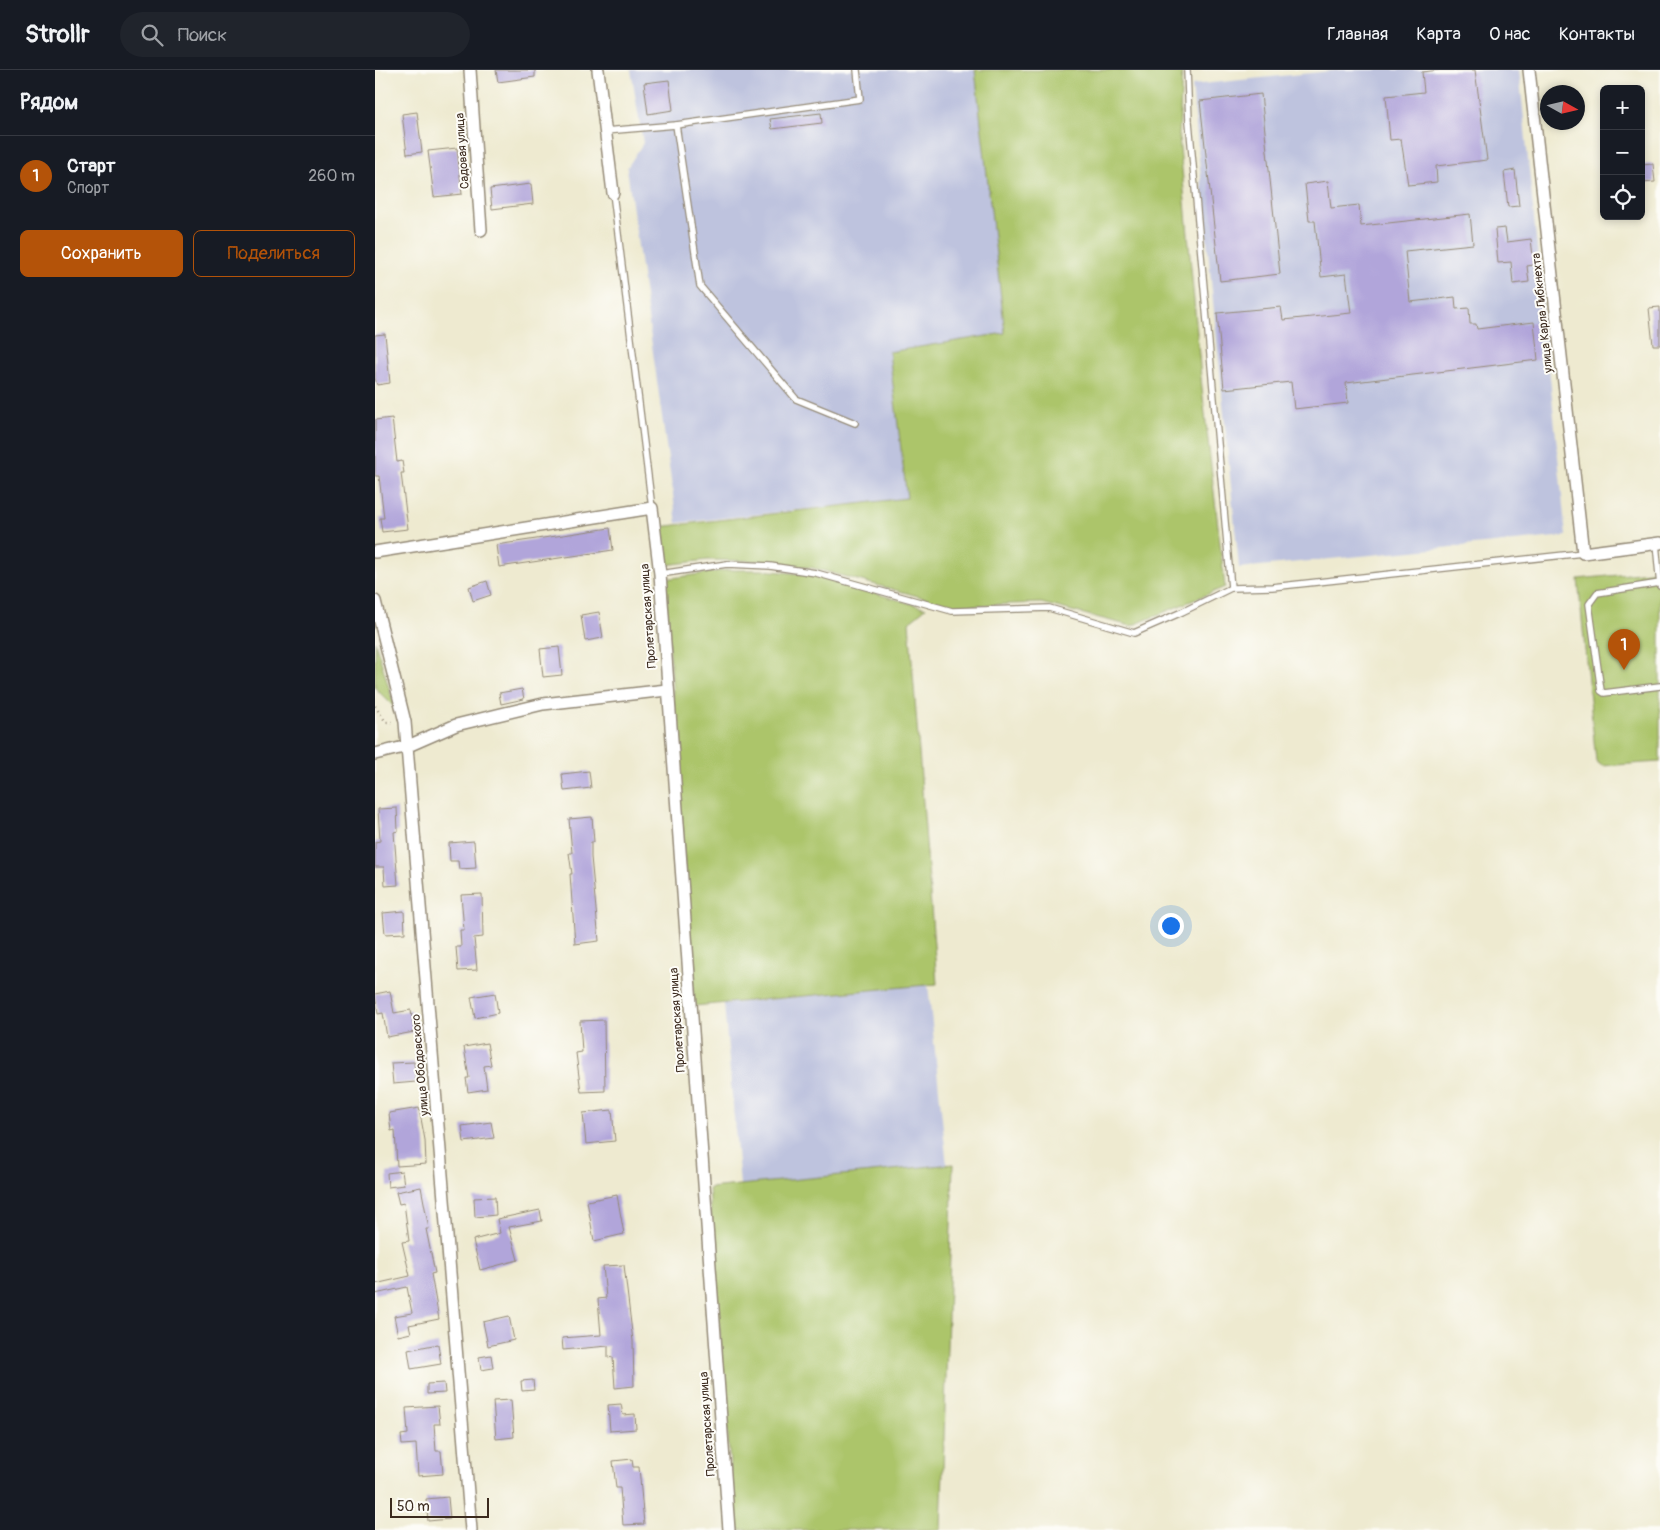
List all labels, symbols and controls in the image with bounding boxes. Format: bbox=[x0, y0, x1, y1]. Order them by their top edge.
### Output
search box bbox=[120, 12, 470, 57]
text: Strollr bbox=[25, 20, 90, 49]
icon: search bbox=[138, 21, 166, 49]
text: Поиск bbox=[178, 23, 227, 47]
text: Главная bbox=[1327, 23, 1388, 46]
text: Карта bbox=[1416, 23, 1461, 46]
text: О нас bbox=[1489, 23, 1531, 46]
text: Контакты bbox=[1559, 23, 1635, 46]
north arrow bbox=[1540, 85, 1585, 130]
map controls bbox=[1600, 85, 1645, 220]
button: + bbox=[1600, 85, 1645, 130]
text: Рядом bbox=[20, 89, 78, 116]
street label: Садовая улица bbox=[452, 112, 473, 190]
button: − bbox=[1600, 130, 1645, 175]
text: Старт bbox=[67, 154, 116, 178]
text: 1 bbox=[33, 166, 39, 186]
text: 260 m bbox=[308, 166, 355, 186]
button: locate bbox=[1600, 175, 1645, 220]
text: Спорт bbox=[67, 178, 109, 198]
button: Сохранить bbox=[20, 230, 183, 277]
button: Поделиться bbox=[193, 230, 355, 277]
street label: улица Карла Либкнехта bbox=[1529, 252, 1556, 375]
street label: Пролетарская улица bbox=[637, 563, 660, 669]
pin: 1 bbox=[1608, 629, 1640, 670]
your location bbox=[1158, 913, 1184, 939]
street label: Пролетарская улица bbox=[666, 967, 689, 1073]
street label: улица Ободовского bbox=[409, 1013, 433, 1118]
street label: Пролетарская улица bbox=[696, 1371, 719, 1477]
scale bar bbox=[390, 1495, 489, 1518]
text: 50 m bbox=[397, 1498, 430, 1515]

